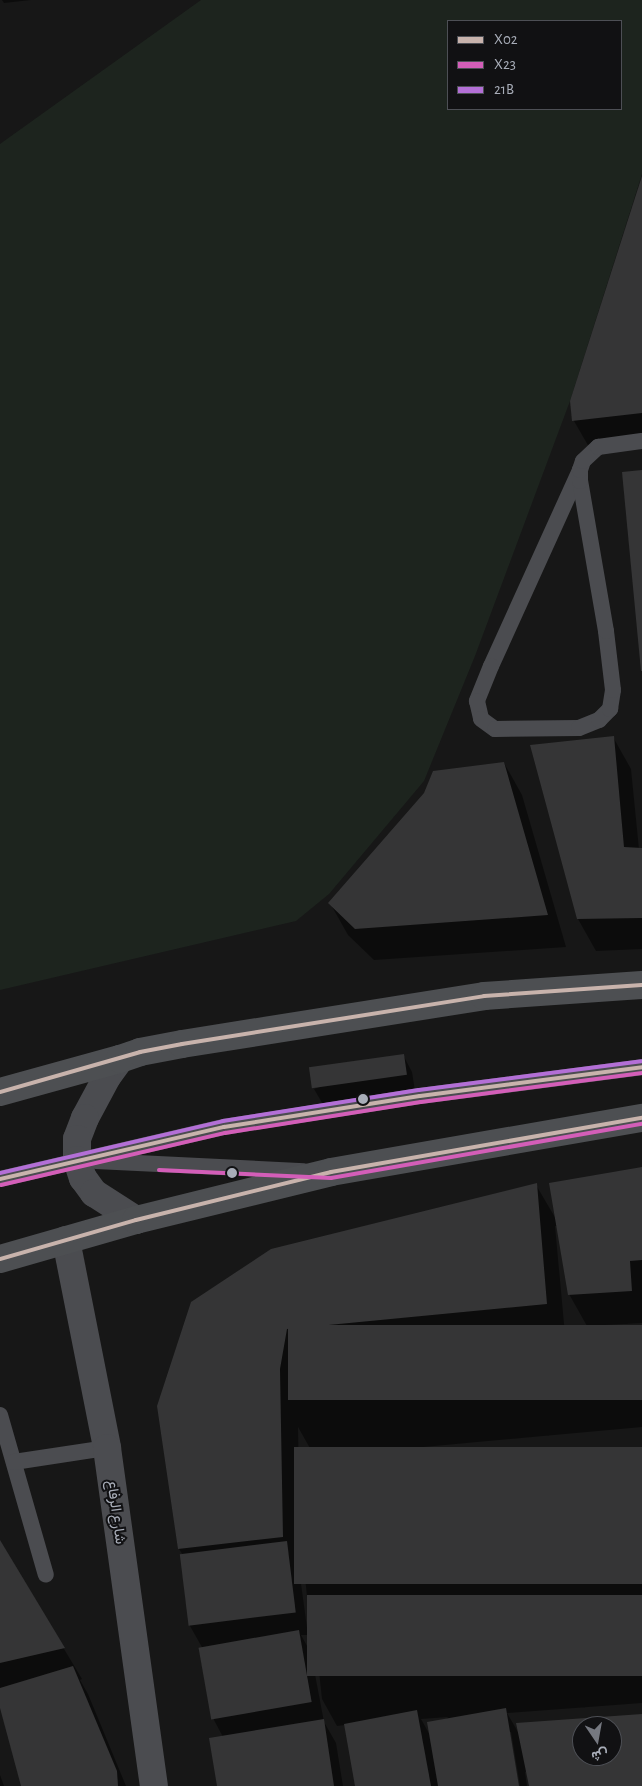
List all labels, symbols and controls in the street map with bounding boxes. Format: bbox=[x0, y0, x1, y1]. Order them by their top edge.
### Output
legend bbox=[447, 20, 622, 110]
text: X02 bbox=[494, 32, 518, 47]
text: X23 bbox=[494, 57, 516, 72]
text: 21B bbox=[494, 82, 514, 97]
unlabelled marker bbox=[358, 1094, 368, 1104]
unlabelled marker bbox=[227, 1168, 237, 1178]
street label: شارع الرفاع bbox=[103, 1479, 129, 1545]
north arrow bbox=[572, 1716, 622, 1766]
text: ش bbox=[590, 1746, 610, 1763]

